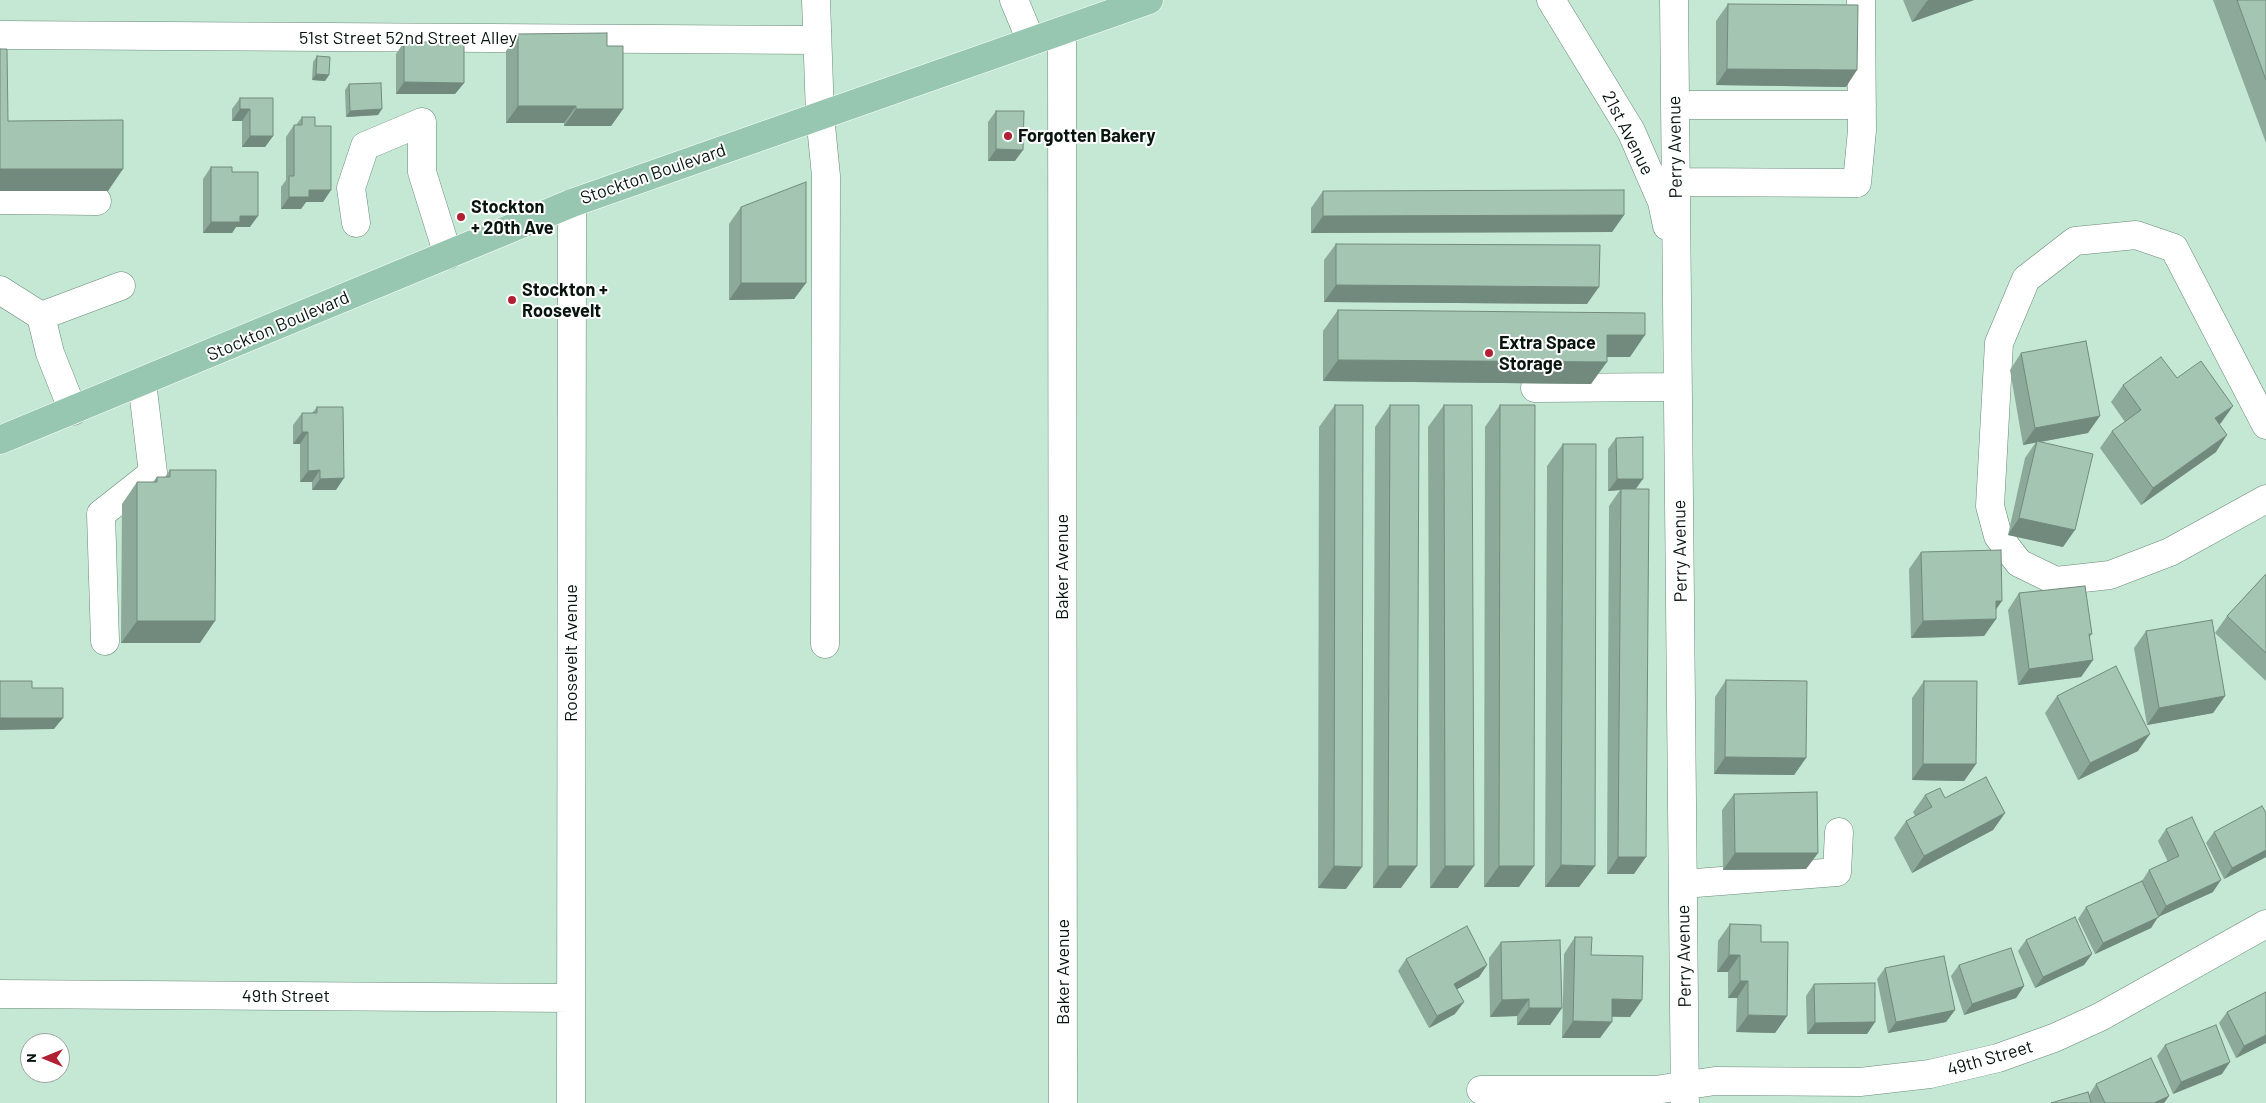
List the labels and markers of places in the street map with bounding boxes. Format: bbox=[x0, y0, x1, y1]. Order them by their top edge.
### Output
place label: Forgotten Bakery bbox=[1018, 125, 1156, 147]
marker: Forgotten Bakery bbox=[1002, 130, 1014, 142]
place label: Stockton + 20th Ave bbox=[471, 196, 554, 238]
marker: Stockton + 20th Ave bbox=[455, 211, 467, 223]
place label: Stockton + Roosevelt bbox=[522, 279, 608, 322]
marker: Stockton + Roosevelt bbox=[506, 294, 518, 306]
place label: Extra Space Storage bbox=[1499, 332, 1596, 374]
marker: Extra Space Storage bbox=[1483, 347, 1495, 359]

